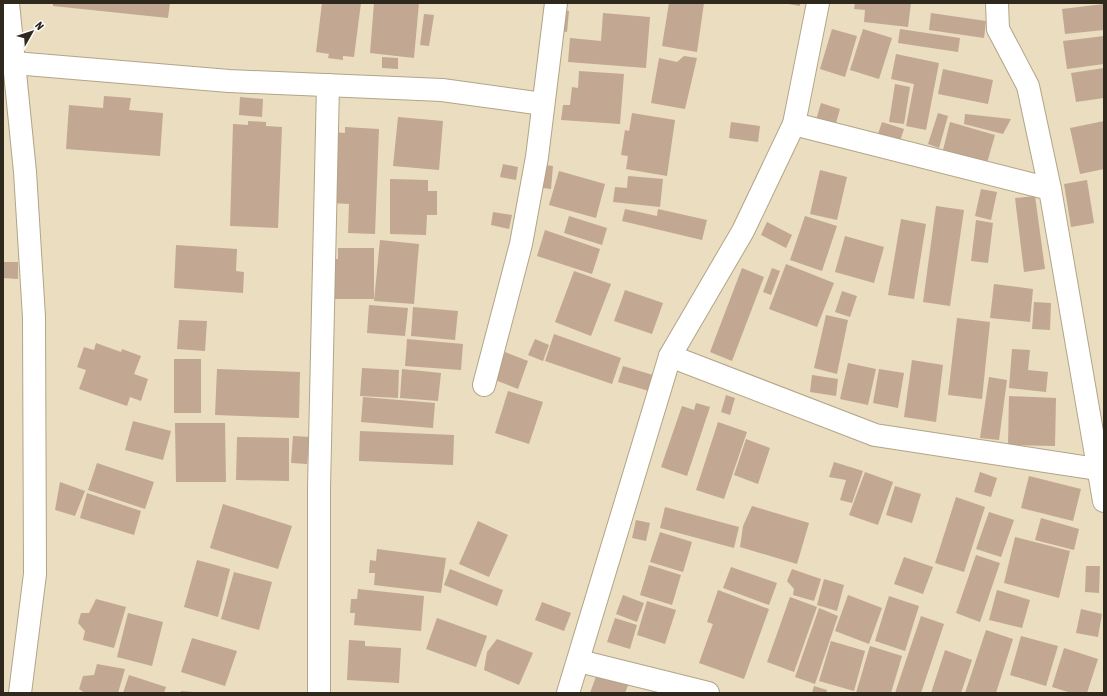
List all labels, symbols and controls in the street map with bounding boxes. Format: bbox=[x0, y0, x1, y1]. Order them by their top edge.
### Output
north arrow bbox=[12, 12, 52, 52]
text: N bbox=[33, 19, 46, 32]

